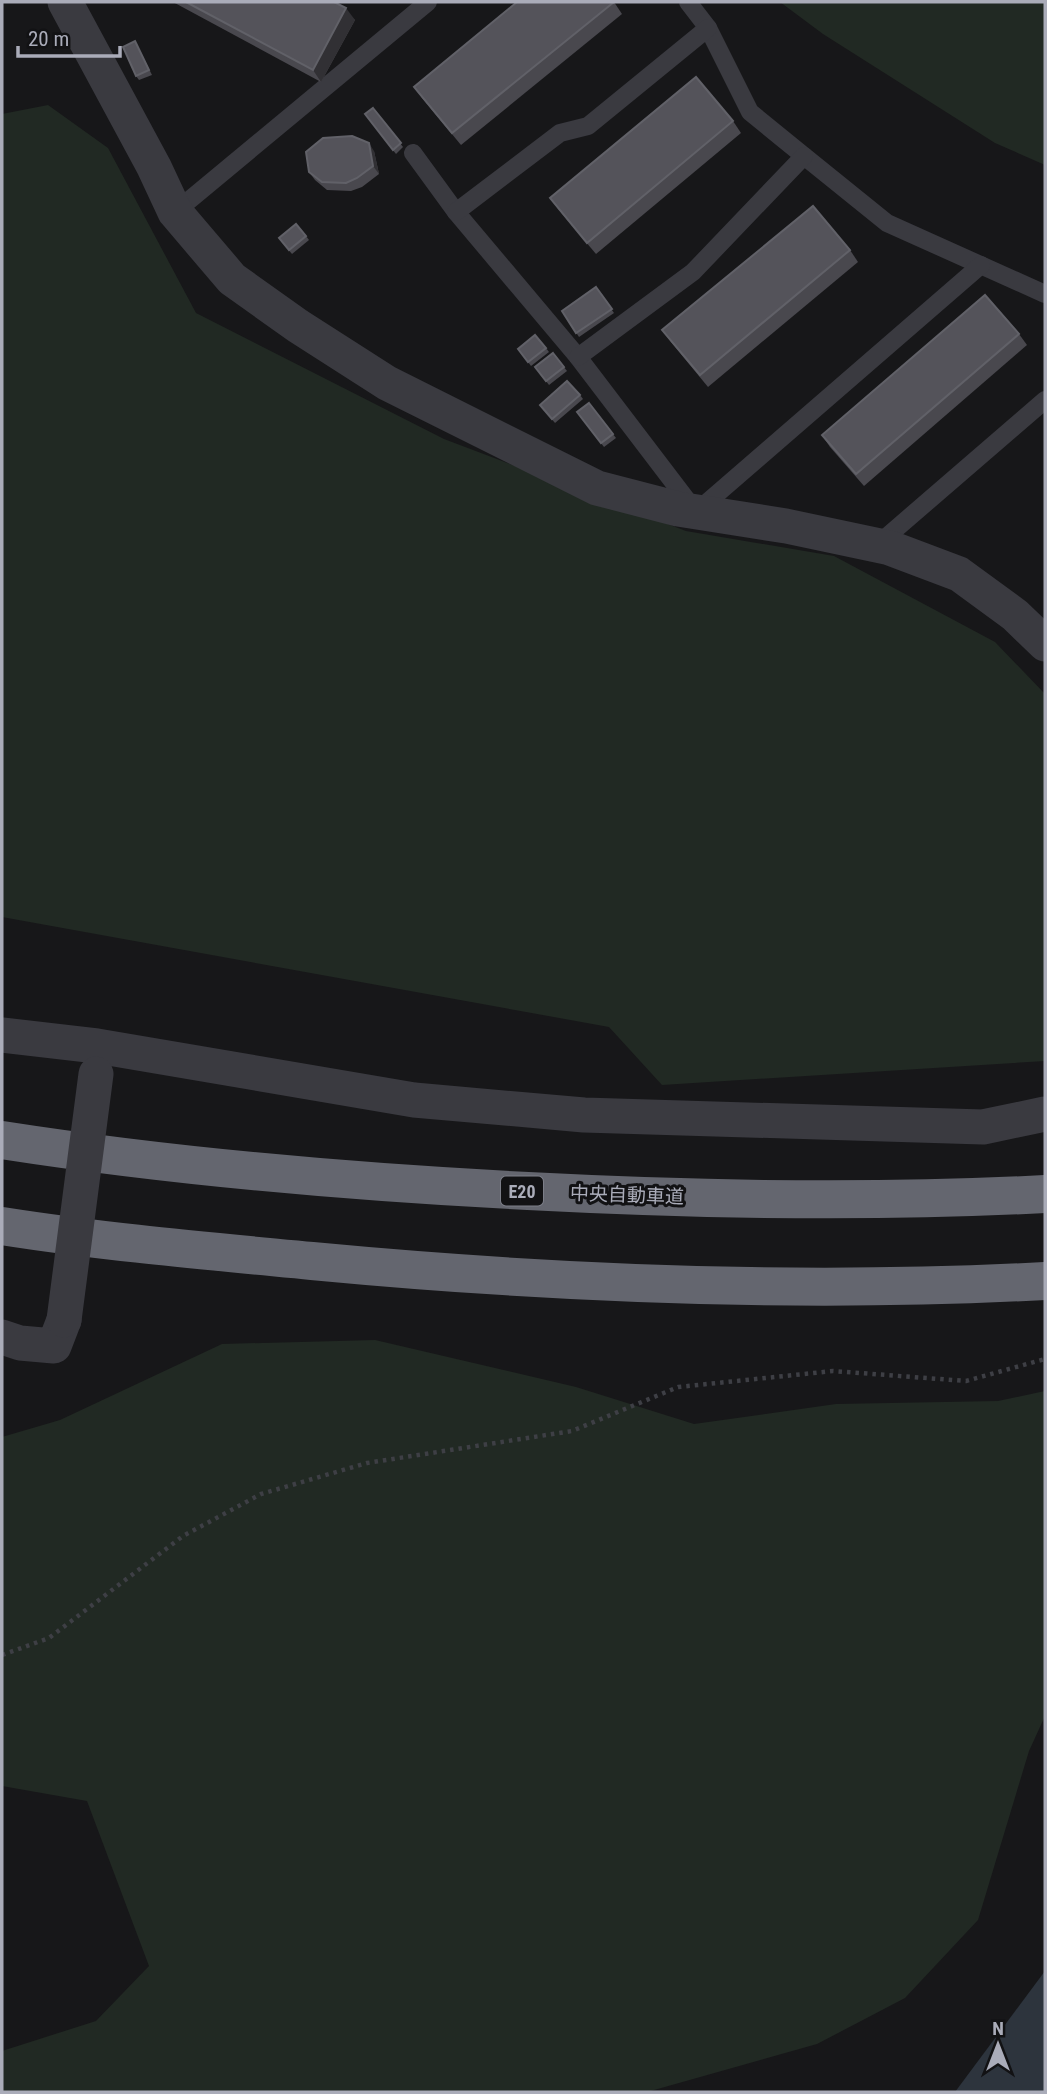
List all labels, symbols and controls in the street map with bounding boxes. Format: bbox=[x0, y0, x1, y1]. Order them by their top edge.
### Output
scale bar bbox=[18, 14, 119, 58]
text: 20 m bbox=[28, 27, 69, 51]
road number: E20 bbox=[501, 1176, 543, 1206]
street label: 中央自動車道 bbox=[570, 1182, 684, 1208]
north arrow bbox=[963, 2010, 1033, 2080]
text: N bbox=[992, 2017, 1004, 2040]

